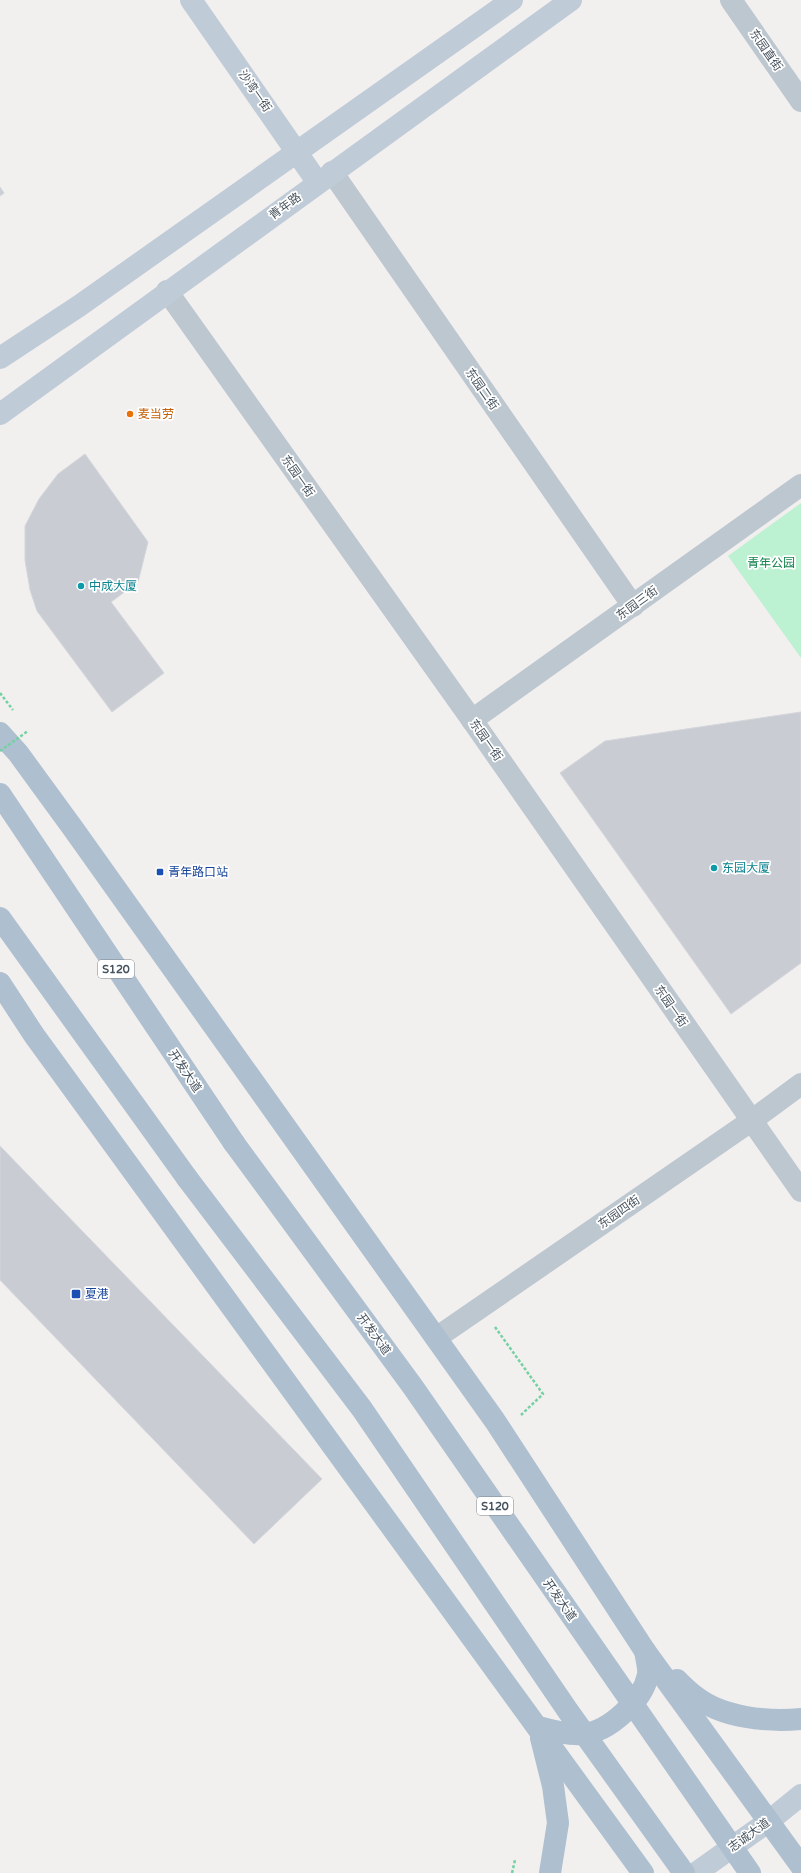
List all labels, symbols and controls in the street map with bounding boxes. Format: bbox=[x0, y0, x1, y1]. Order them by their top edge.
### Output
street label: 东园直街 bbox=[746, 26, 786, 74]
street label: 沙湾一街 bbox=[235, 67, 275, 115]
street label: 青年路 bbox=[266, 190, 304, 222]
street label: 东园二街 bbox=[462, 365, 502, 413]
place label: 麦当劳 bbox=[138, 407, 174, 421]
marker: 麦当劳 bbox=[125, 409, 135, 419]
street label: 东园一街 bbox=[278, 452, 318, 500]
park label: 青年公园 bbox=[747, 556, 795, 570]
place label: 中成大厦 bbox=[89, 579, 137, 593]
marker: 中成大厦 bbox=[76, 581, 86, 591]
street label: 东园三街 bbox=[613, 583, 661, 623]
street label: 东园一街 bbox=[466, 716, 506, 764]
place label: 东园大厦 bbox=[722, 861, 770, 875]
marker: 东园大厦 bbox=[709, 863, 719, 873]
place label: 青年路口站 bbox=[168, 865, 228, 879]
marker: 青年路口站 bbox=[155, 867, 165, 877]
road number: S120 bbox=[98, 960, 134, 978]
street label: 东园一街 bbox=[651, 982, 691, 1030]
street label: 开发大道 bbox=[166, 1047, 204, 1095]
street label: 东园四街 bbox=[595, 1192, 643, 1232]
place label: 夏港 bbox=[85, 1287, 109, 1301]
marker: 夏港 bbox=[70, 1288, 82, 1300]
street label: 开发大道 bbox=[354, 1310, 394, 1358]
road number: S120 bbox=[477, 1497, 513, 1515]
street label: 开发大道 bbox=[540, 1576, 580, 1624]
street label: 志诚大道 bbox=[725, 1815, 773, 1855]

